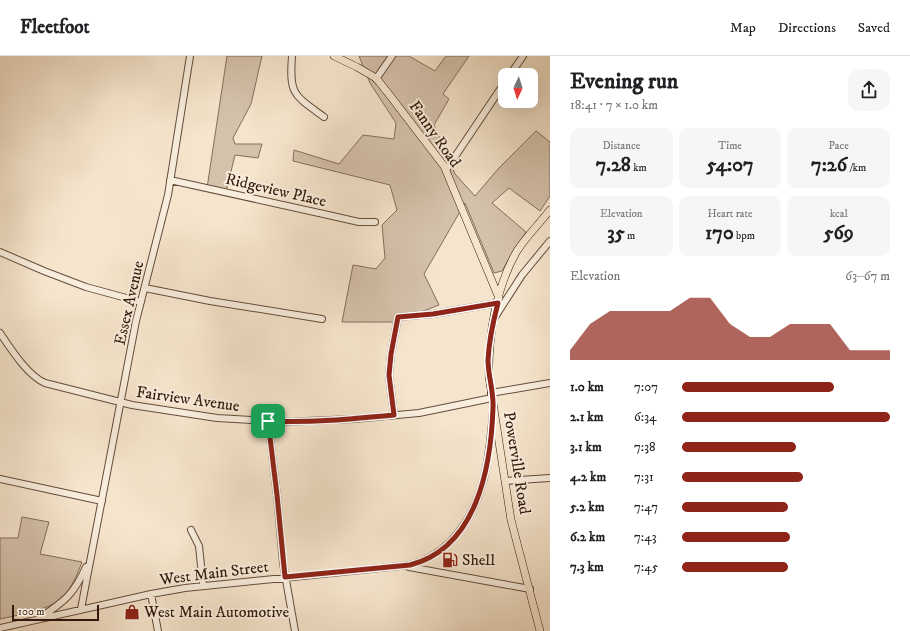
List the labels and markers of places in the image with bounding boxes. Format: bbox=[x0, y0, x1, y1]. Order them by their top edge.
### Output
pin bbox=[251, 404, 285, 438]
place label: Shell bbox=[462, 550, 495, 570]
fuel station icon: Shell bbox=[441, 551, 459, 569]
place label: West Main Automotive bbox=[143, 602, 290, 622]
shop icon: West Main Automotive bbox=[123, 603, 141, 621]

